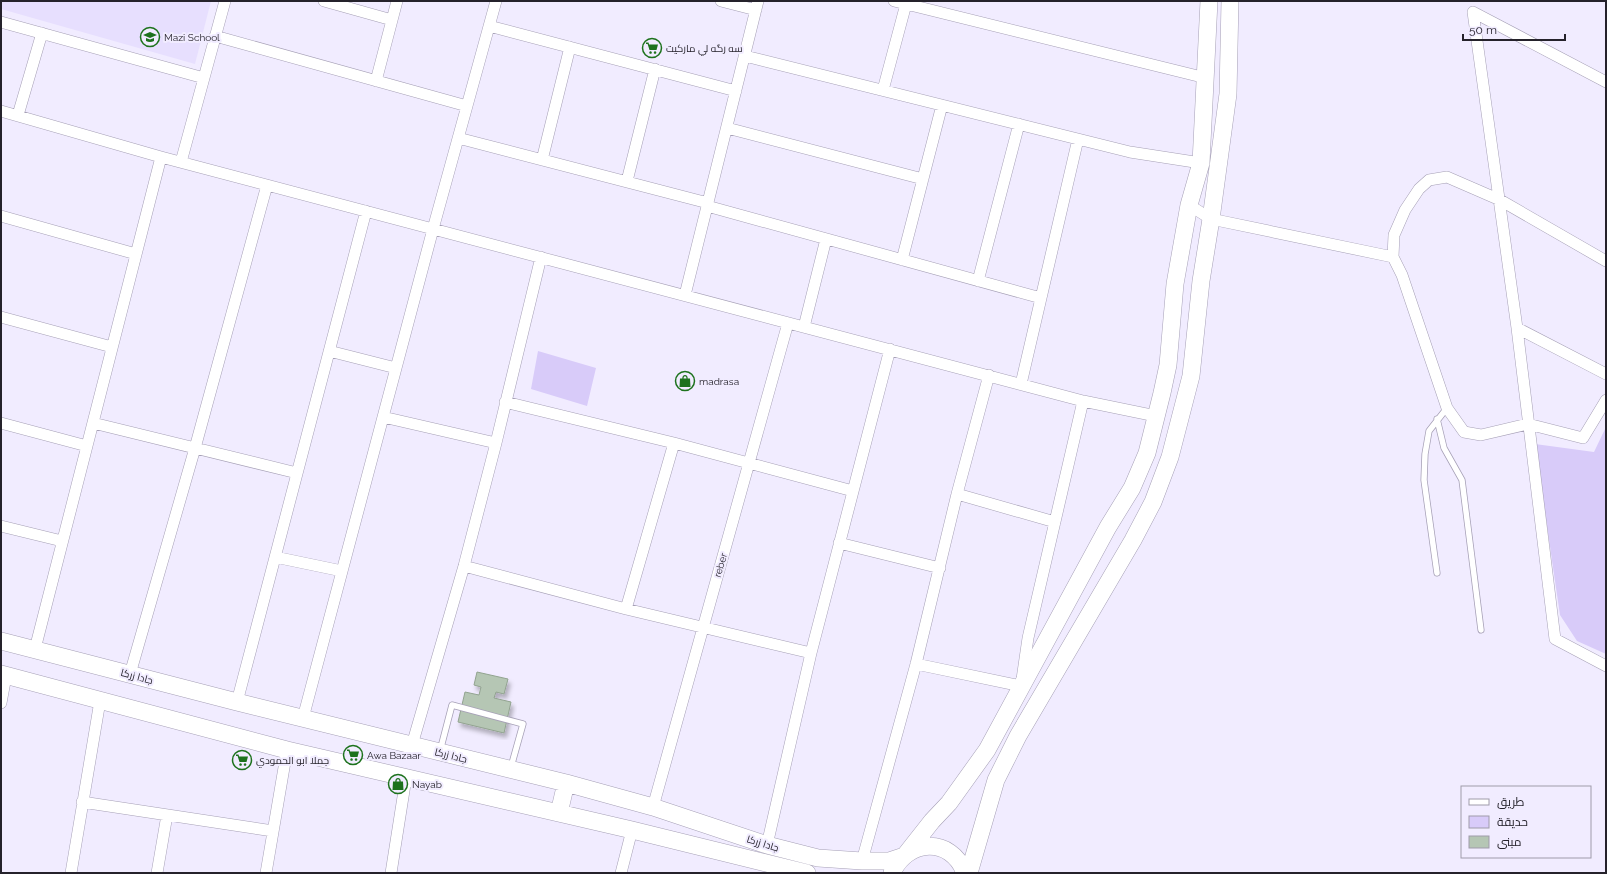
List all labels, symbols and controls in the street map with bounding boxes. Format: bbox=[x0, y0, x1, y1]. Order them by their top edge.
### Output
scale bar bbox=[1463, 16, 1565, 42]
text: 50 m bbox=[1469, 23, 1497, 37]
school or university icon: Mazi School bbox=[139, 26, 161, 48]
place label: Mazi School bbox=[164, 32, 220, 43]
supermarket icon: سه رگه لي ماركيت bbox=[641, 37, 663, 59]
place label: سه رگه لي ماركيت bbox=[666, 43, 742, 56]
shop icon: madrasa bbox=[674, 370, 696, 392]
place label: madrasa bbox=[699, 376, 739, 387]
street label: reber bbox=[712, 551, 729, 579]
street label: جادا زرکا bbox=[119, 667, 154, 686]
supermarket icon: Awa Bazaar bbox=[342, 744, 364, 766]
street label: جادا زرکا bbox=[434, 746, 468, 765]
supermarket icon: جملا ابو الحمودي bbox=[231, 749, 253, 771]
place label: Awa Bazaar bbox=[367, 750, 421, 761]
place label: جملا ابو الحمودي bbox=[256, 755, 329, 768]
shop icon: Nayab bbox=[387, 773, 409, 795]
place label: Nayab bbox=[412, 779, 442, 790]
legend bbox=[1461, 786, 1591, 858]
text: طريق bbox=[1497, 795, 1525, 809]
text: حديقة bbox=[1497, 815, 1528, 829]
street label: جادا زرکا bbox=[745, 833, 780, 854]
text: مبنى bbox=[1497, 835, 1522, 849]

